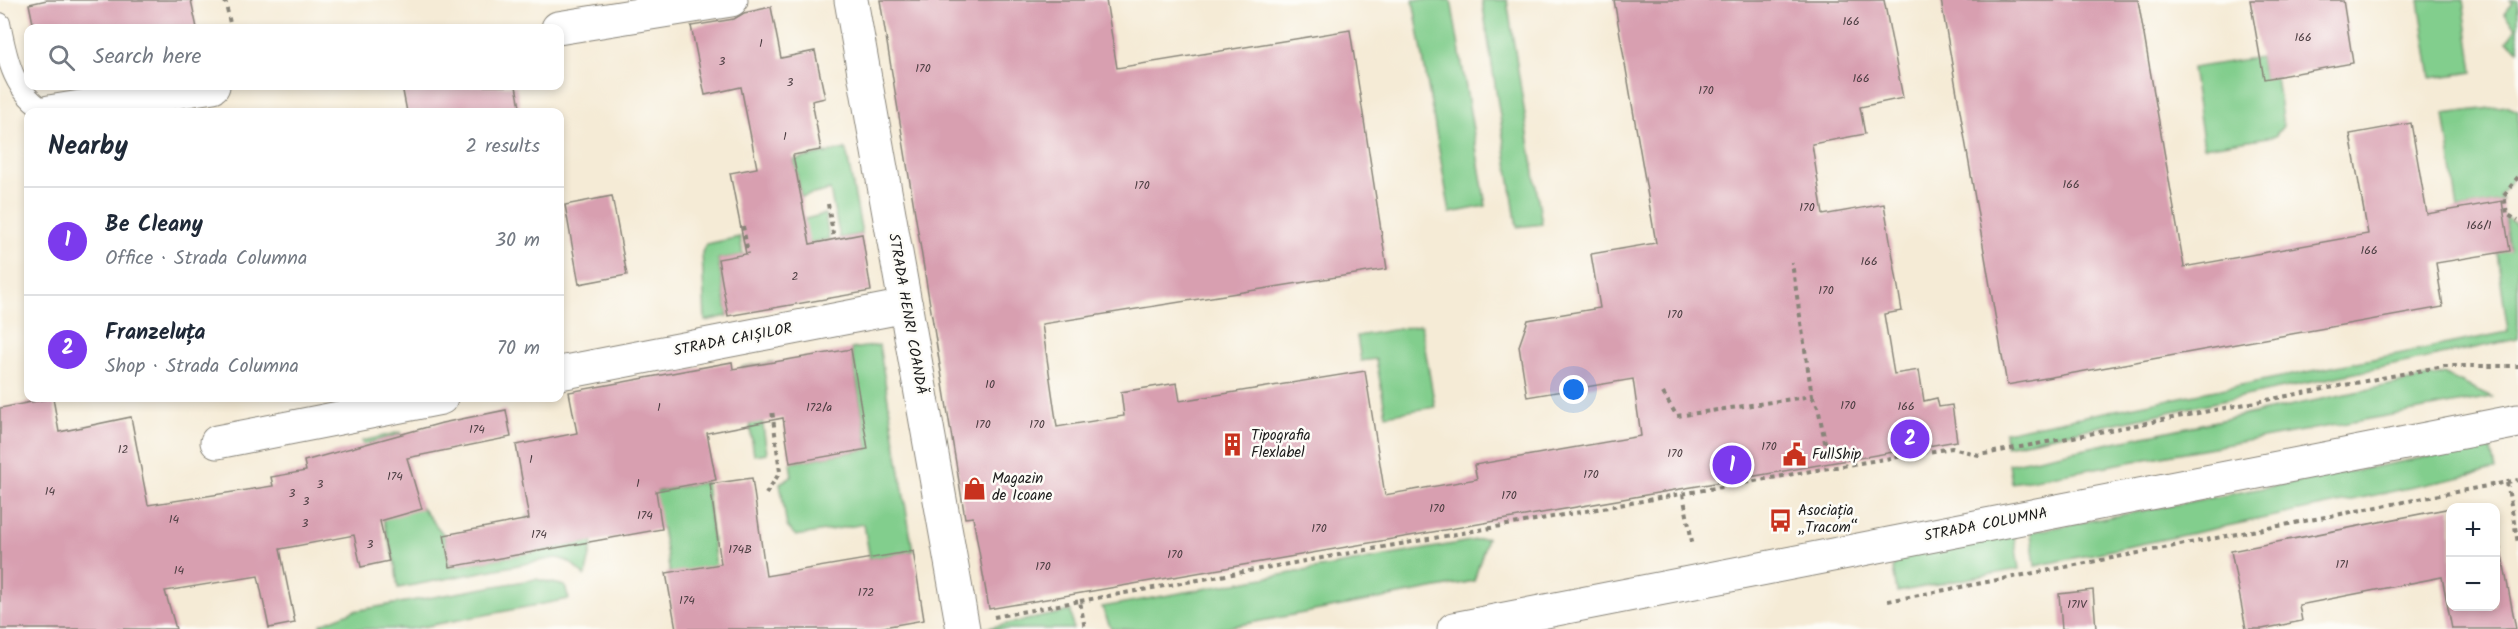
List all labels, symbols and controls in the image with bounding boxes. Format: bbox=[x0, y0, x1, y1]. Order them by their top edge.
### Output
house number: 166 bbox=[1842, 12, 1860, 31]
search box bbox=[24, 24, 564, 90]
house number: 166 bbox=[2294, 28, 2312, 47]
house number: 1 bbox=[759, 34, 763, 53]
text: Search here bbox=[93, 40, 201, 75]
icon: search bbox=[45, 41, 78, 74]
house number: 3 bbox=[719, 52, 726, 71]
house number: 170 bbox=[915, 59, 931, 78]
house number: 166 bbox=[1852, 69, 1870, 88]
house number: 3 bbox=[787, 73, 794, 92]
house number: 170 bbox=[1698, 81, 1714, 100]
text: Nearby bbox=[48, 126, 128, 168]
house number: 1 bbox=[783, 127, 787, 146]
text: 2 results bbox=[465, 131, 540, 163]
house number: 166 bbox=[2062, 175, 2080, 194]
house number: 170 bbox=[1134, 176, 1150, 195]
house number: 170 bbox=[1799, 198, 1815, 217]
text: Be Cleany bbox=[105, 208, 203, 243]
house number: 166/1 bbox=[2466, 216, 2492, 235]
text: 1 bbox=[64, 225, 71, 257]
text: 30 m bbox=[495, 225, 540, 257]
street label: STRADA HENRI COANDĂ bbox=[881, 231, 933, 397]
house number: 166 bbox=[2360, 241, 2378, 260]
text: Office · Strada Columna bbox=[105, 243, 307, 275]
house number: 166 bbox=[1860, 252, 1878, 271]
house number: 2 bbox=[792, 267, 799, 286]
house number: 170 bbox=[1818, 281, 1834, 300]
house number: 170 bbox=[1667, 305, 1683, 324]
text: Franzeluța bbox=[105, 316, 205, 351]
street label: STRADA CAIȘILOR bbox=[672, 317, 795, 363]
text: 2 bbox=[62, 333, 73, 365]
text: 70 m bbox=[497, 333, 540, 365]
text: Shop · Strada Columna bbox=[105, 351, 299, 383]
house number: 10 bbox=[985, 375, 995, 394]
your location bbox=[1559, 375, 1588, 404]
house number: 170 bbox=[1840, 396, 1856, 415]
house number: 166 bbox=[1897, 397, 1915, 416]
house number: 1 bbox=[657, 398, 661, 417]
house number: 172/a bbox=[806, 398, 832, 417]
house number: 170 bbox=[975, 415, 991, 434]
house number: 170 bbox=[1029, 415, 1045, 434]
pin: 2 bbox=[1890, 416, 1930, 462]
house number: 174 bbox=[469, 420, 485, 439]
place label: Tipografia Flexlabel bbox=[1251, 424, 1311, 465]
building icon: Tipografia Flexlabel bbox=[1220, 432, 1246, 458]
house number: 170 bbox=[1761, 437, 1777, 456]
house number: 12 bbox=[118, 440, 128, 459]
pin: 1 bbox=[1712, 442, 1752, 488]
public building icon: FullShip bbox=[1781, 442, 1807, 468]
place label: FullShip bbox=[1812, 443, 1861, 467]
house number: 170 bbox=[1667, 444, 1683, 463]
house number: 1 bbox=[529, 450, 533, 469]
house number: 170 bbox=[1583, 465, 1599, 484]
house number: 174 bbox=[387, 467, 403, 486]
place label: Magazin de Icoane bbox=[992, 467, 1052, 508]
house number: 1 bbox=[636, 474, 640, 493]
house number: 3 bbox=[317, 475, 324, 494]
shop icon: Magazin de Icoane bbox=[961, 475, 987, 501]
house number: 14 bbox=[45, 482, 56, 501]
house number: 3 bbox=[289, 484, 296, 503]
house number: 170 bbox=[1501, 486, 1517, 505]
house number: 3 bbox=[303, 492, 310, 511]
house number: 170 bbox=[1429, 499, 1445, 518]
place label: Asociația „Tracom“ bbox=[1798, 499, 1858, 540]
street label: STRADA COLUMNA bbox=[1922, 501, 2050, 549]
map controls bbox=[2446, 503, 2500, 611]
button: + bbox=[2446, 503, 2500, 557]
house number: 174 bbox=[637, 506, 653, 525]
bus stop icon: Asociația „Tracom“ bbox=[1767, 507, 1793, 533]
house number: 14 bbox=[169, 510, 180, 529]
house number: 3 bbox=[302, 514, 309, 533]
house number: 170 bbox=[1311, 519, 1327, 538]
house number: 174 bbox=[531, 525, 547, 544]
house number: 3 bbox=[367, 535, 374, 554]
house number: 174B bbox=[728, 540, 752, 559]
house number: 170 bbox=[1167, 545, 1183, 564]
house number: 171 bbox=[2335, 555, 2349, 574]
house number: 170 bbox=[1035, 557, 1051, 576]
button: − bbox=[2446, 557, 2500, 611]
house number: 14 bbox=[174, 561, 185, 580]
house number: 172 bbox=[858, 583, 874, 602]
house number: 174 bbox=[679, 591, 695, 610]
house number: 171V bbox=[2067, 595, 2088, 614]

